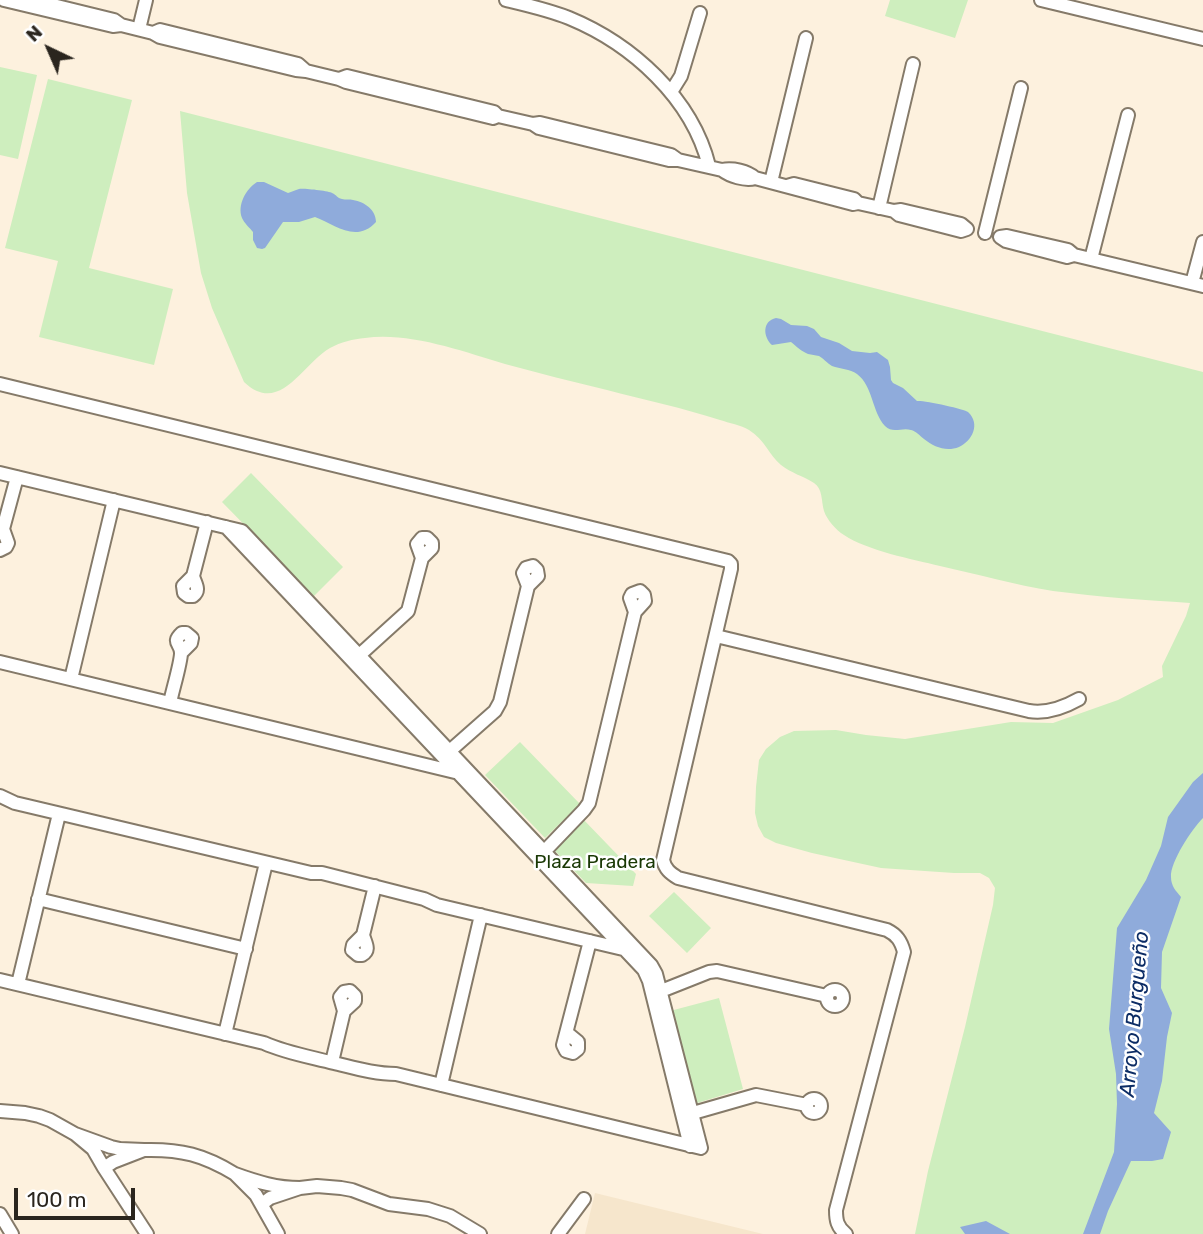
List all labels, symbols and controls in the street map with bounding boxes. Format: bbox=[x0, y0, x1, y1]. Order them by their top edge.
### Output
north arrow bbox=[14, 14, 84, 84]
text: N bbox=[21, 21, 47, 47]
park label: Plaza Pradera bbox=[534, 852, 656, 874]
water label: Arroyo Burgueño bbox=[1115, 930, 1155, 1098]
scale bar bbox=[18, 1174, 138, 1218]
text: 100 m bbox=[27, 1187, 86, 1212]

